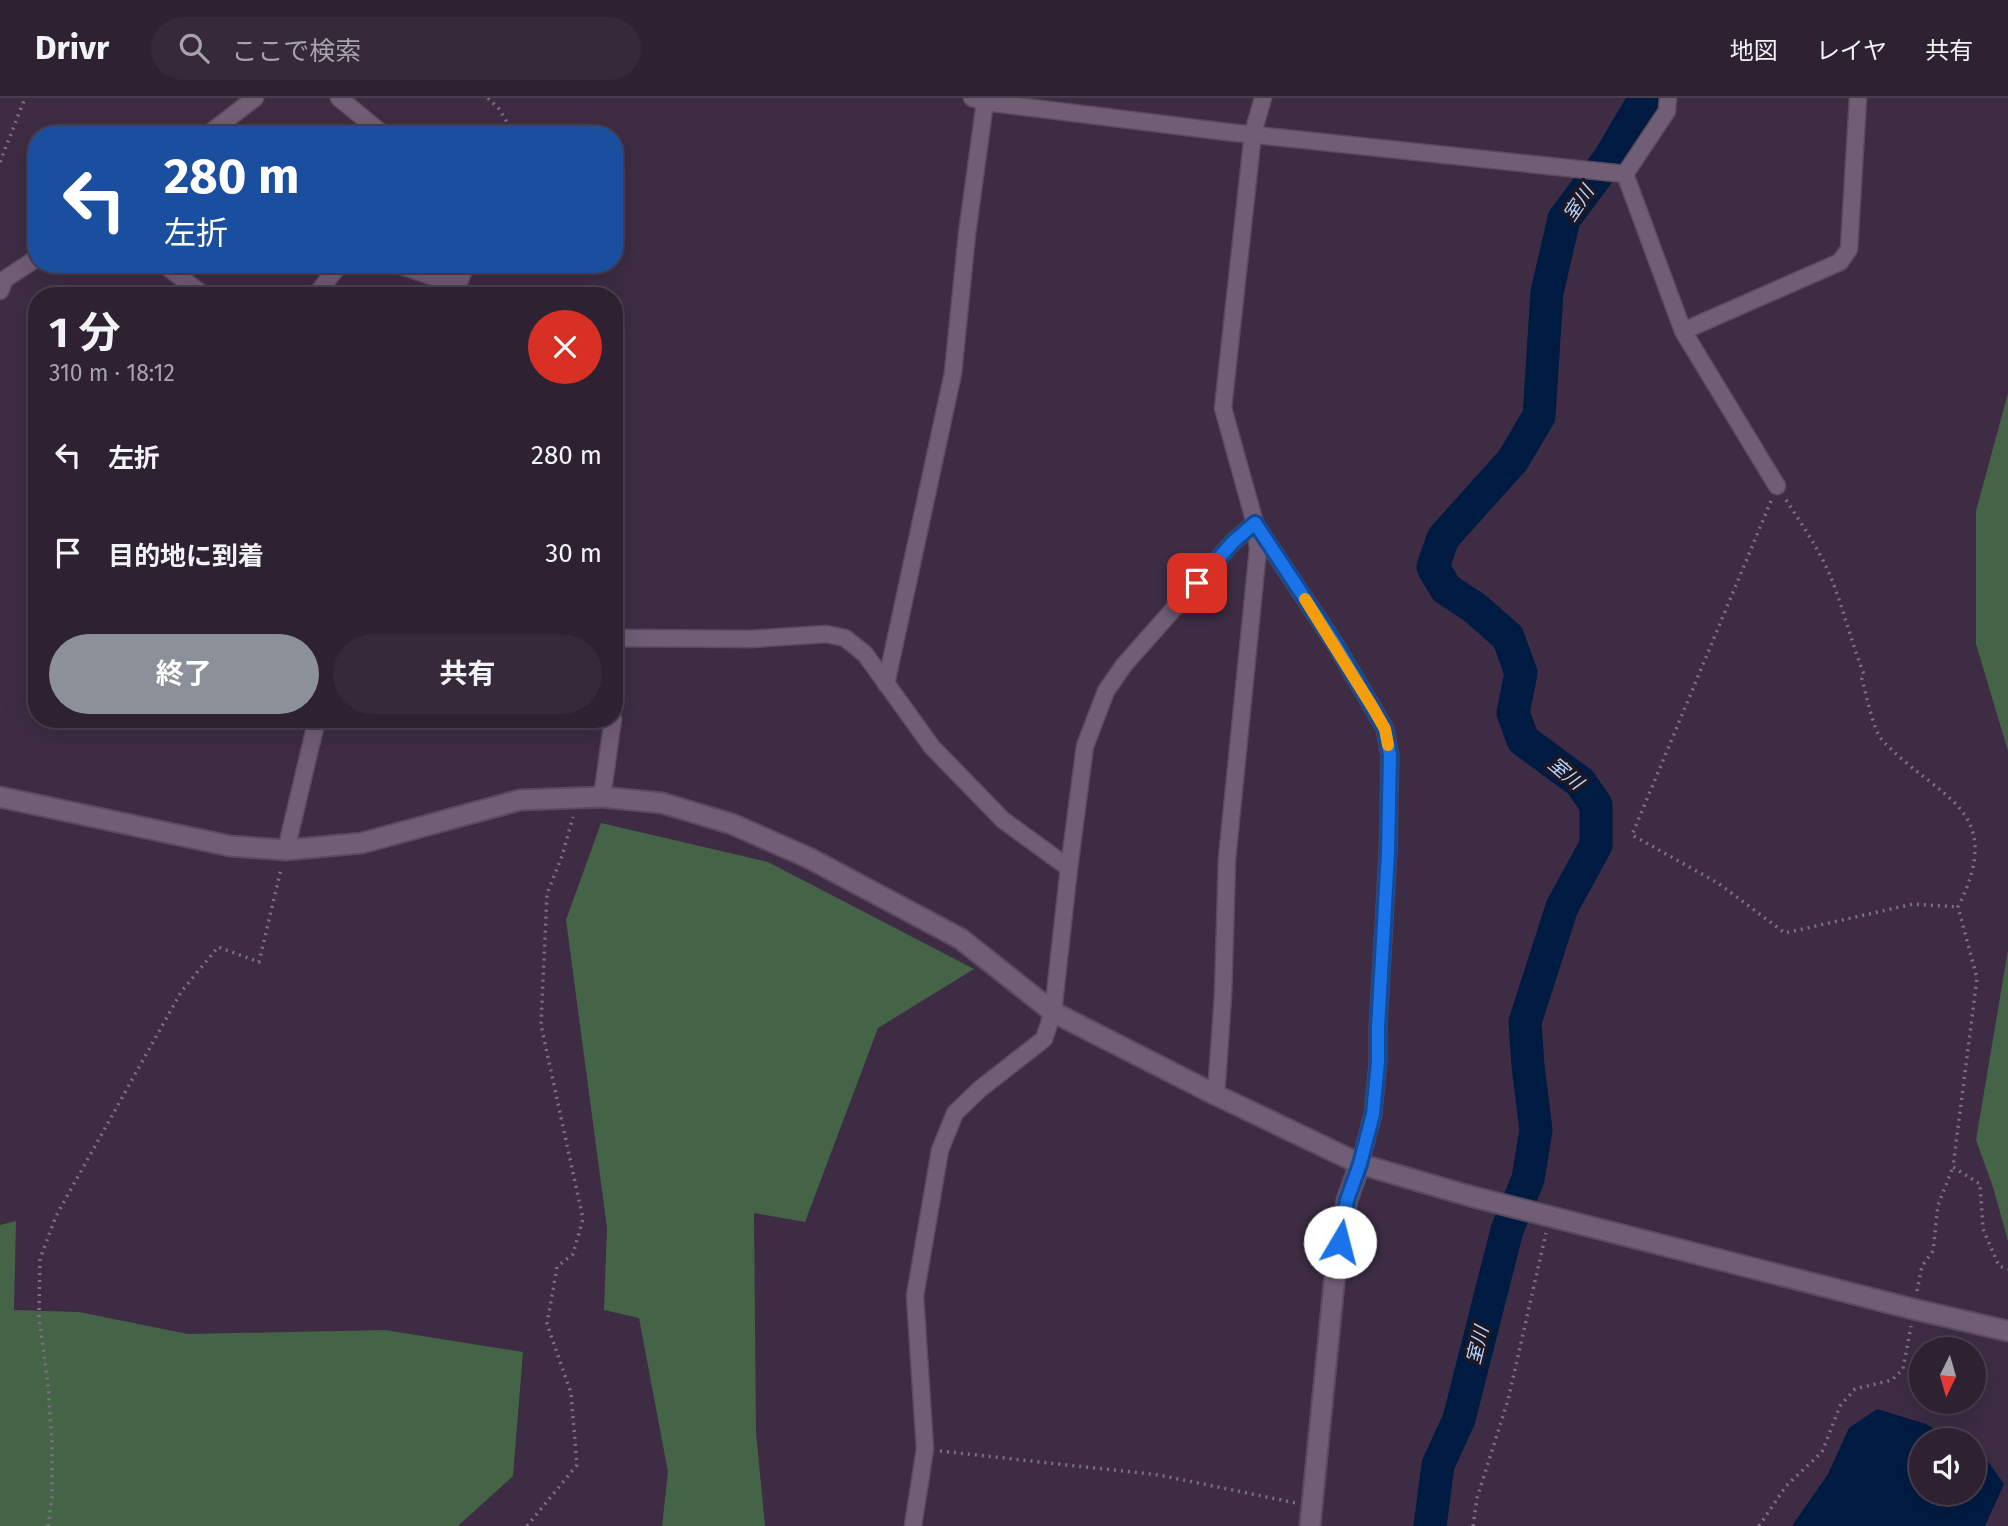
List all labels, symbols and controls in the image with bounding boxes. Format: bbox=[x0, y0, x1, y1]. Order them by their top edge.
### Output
search box bbox=[151, 17, 641, 80]
text: Drivr bbox=[35, 28, 109, 68]
icon: search bbox=[175, 29, 213, 67]
text: ここで検索 bbox=[231, 36, 361, 67]
text: 地図 bbox=[1730, 37, 1778, 65]
text: レイヤ bbox=[1816, 37, 1887, 65]
text: 共有 bbox=[1925, 37, 1973, 65]
text: 280 m bbox=[164, 147, 300, 206]
icon: left bbox=[49, 154, 140, 245]
water label: 室川 bbox=[1558, 179, 1600, 225]
text: 左折 bbox=[164, 214, 228, 252]
text: 1 分 bbox=[49, 308, 120, 358]
button: close bbox=[528, 310, 602, 384]
text: 310 m · 18:12 bbox=[49, 359, 175, 387]
icon: left bbox=[49, 436, 87, 474]
text: 280 m bbox=[531, 440, 602, 471]
text: 左折 bbox=[108, 443, 160, 474]
icon: arrive bbox=[49, 534, 87, 572]
text: 30 m bbox=[545, 538, 602, 569]
text: 目的地に到着 bbox=[108, 541, 264, 572]
pin bbox=[1167, 553, 1227, 613]
icon: arrive bbox=[1178, 564, 1216, 602]
button: 終了 bbox=[49, 634, 319, 714]
button: 共有 bbox=[333, 634, 602, 714]
water label: 室川 bbox=[1544, 752, 1589, 796]
position arrow bbox=[1303, 1205, 1377, 1279]
water label: 室川 bbox=[1462, 1322, 1494, 1366]
north arrow bbox=[1909, 1337, 1986, 1414]
map controls bbox=[1909, 1337, 1986, 1505]
button: sound bbox=[1909, 1428, 1986, 1505]

